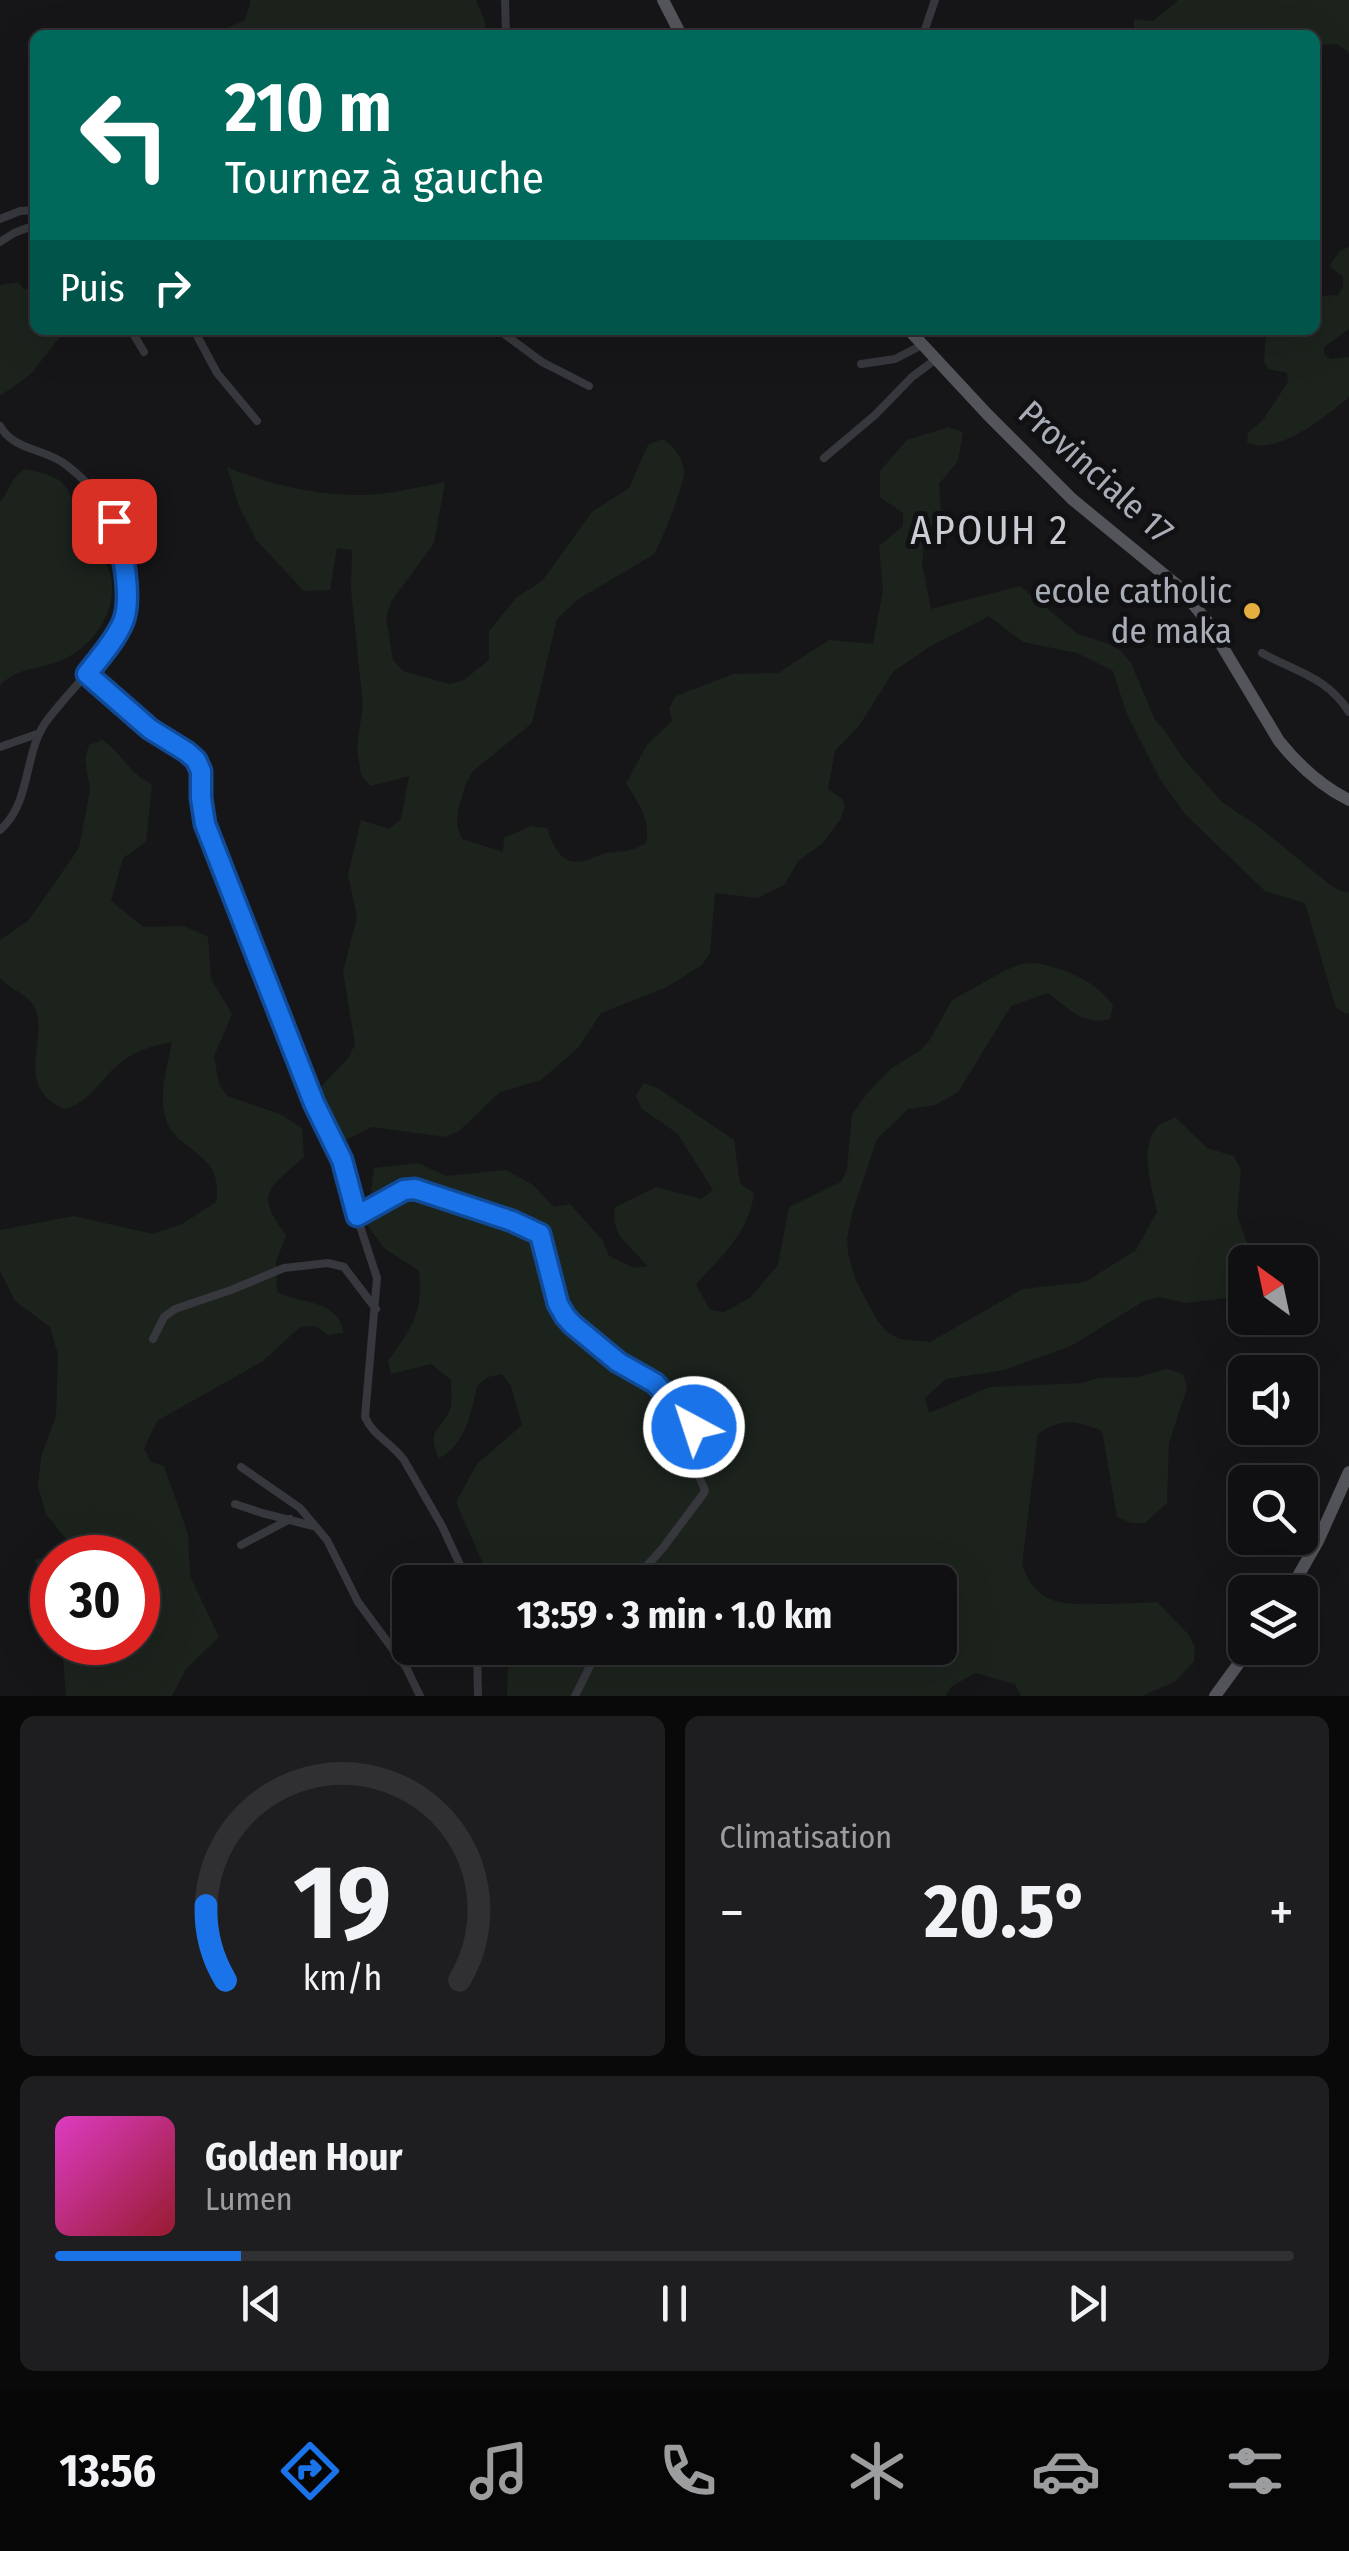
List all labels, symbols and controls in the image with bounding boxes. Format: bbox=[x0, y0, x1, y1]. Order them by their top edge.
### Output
text: 210 m bbox=[225, 66, 392, 150]
icon: left bbox=[60, 70, 190, 200]
text: Tournez à gauche bbox=[225, 151, 544, 205]
icon: right bbox=[145, 260, 200, 315]
text: Puis bbox=[60, 265, 125, 311]
street label: Provinciale 17 bbox=[1010, 392, 1182, 552]
pin bbox=[72, 479, 157, 564]
icon: arrive bbox=[87, 494, 142, 549]
district label: APOUH 2 bbox=[910, 507, 1070, 555]
place label: ecole catholic de maka bbox=[1034, 570, 1232, 652]
marker: ecole catholic de maka bbox=[1241, 600, 1263, 622]
north arrow bbox=[1228, 1245, 1318, 1335]
map controls bbox=[1228, 1245, 1318, 1665]
button: sound bbox=[1228, 1355, 1318, 1445]
position arrow bbox=[642, 1375, 746, 1479]
button: search bbox=[1228, 1465, 1318, 1555]
speed limit sign: 30 bbox=[30, 1535, 160, 1665]
button: layers bbox=[1228, 1575, 1318, 1665]
text: 13:59 · 3 min · 1.0 km bbox=[517, 1592, 832, 1638]
text: Climatisation bbox=[720, 1818, 892, 1856]
text: 19 bbox=[293, 1841, 391, 1966]
text: 20.5° bbox=[924, 1867, 1089, 1957]
text: − bbox=[720, 1880, 744, 1946]
text: + bbox=[1269, 1880, 1294, 1946]
text: km/h bbox=[302, 1957, 382, 1999]
text: Golden Hour bbox=[205, 2134, 403, 2180]
text: Lumen bbox=[205, 2180, 293, 2218]
icon: previous bbox=[234, 2276, 289, 2331]
icon: pause bbox=[647, 2276, 702, 2331]
icon: next bbox=[1060, 2276, 1115, 2331]
icon: directions bbox=[275, 2436, 345, 2506]
icon: music bbox=[464, 2436, 534, 2506]
icon: phone bbox=[653, 2436, 723, 2506]
icon: climate bbox=[842, 2436, 912, 2506]
icon: car bbox=[1031, 2436, 1101, 2506]
icon: filters bbox=[1220, 2436, 1290, 2506]
text: 13:56 bbox=[59, 2444, 156, 2498]

